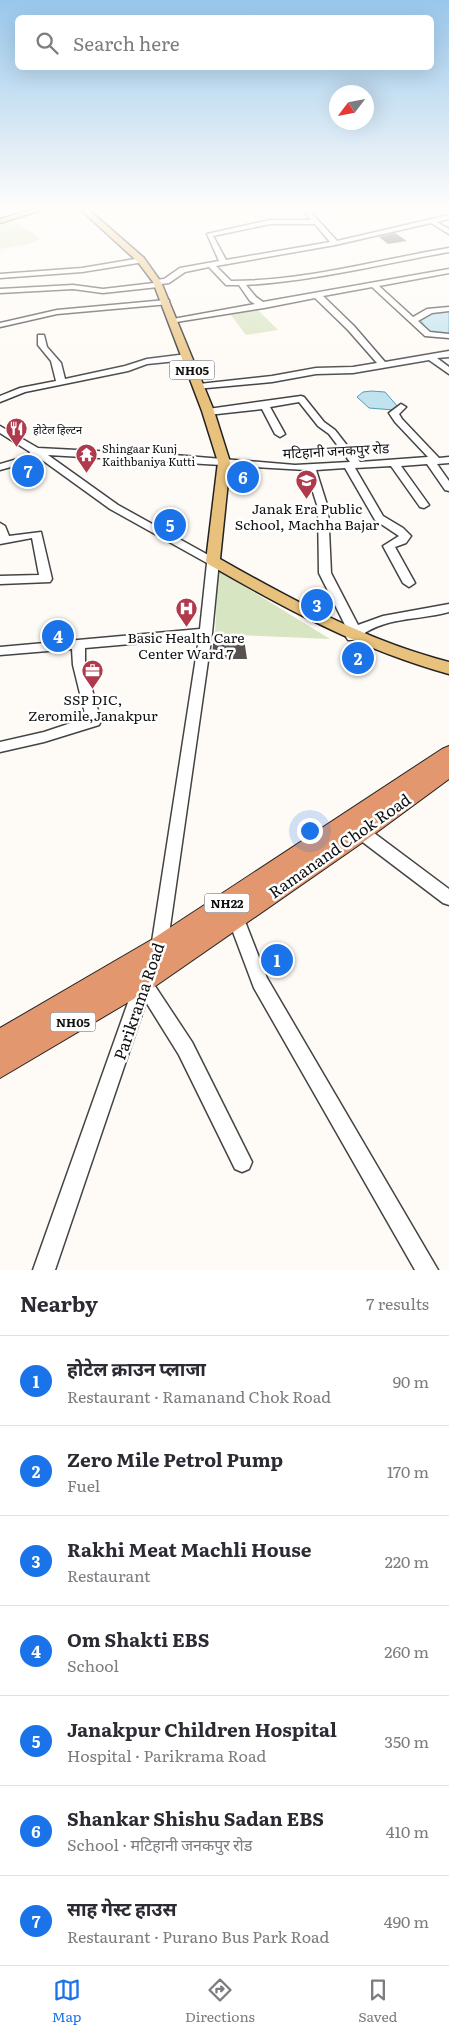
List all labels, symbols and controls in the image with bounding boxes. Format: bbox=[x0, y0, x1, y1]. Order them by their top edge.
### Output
search box bbox=[15, 15, 434, 70]
icon: search bbox=[33, 29, 61, 57]
text: Search here bbox=[73, 29, 180, 57]
north arrow bbox=[329, 85, 374, 130]
road number: NH05 bbox=[170, 360, 214, 380]
restaurant icon: होटेल हिल्टन bbox=[5, 417, 29, 448]
place label: होटेल हिल्टन bbox=[33, 421, 83, 437]
street label: मटिहानी जनकपुर रोड bbox=[282, 437, 390, 464]
place label: Shingaar Kunj Kaithbaniya Kutti bbox=[102, 440, 196, 469]
temple icon: Shingaar Kunj Kaithbaniya Kutti bbox=[74, 442, 98, 473]
pin: 7 bbox=[12, 452, 44, 490]
pin: 6 bbox=[227, 458, 259, 496]
school or university icon: Janak Era Public School, Machha Bajar bbox=[295, 468, 319, 499]
place label: Janak Era Public School, Machha Bajar bbox=[235, 498, 380, 534]
pin: 5 bbox=[154, 506, 186, 544]
pin: 3 bbox=[301, 586, 333, 624]
hospital icon: Basic Health Care Center Ward 7 bbox=[174, 597, 198, 628]
pin: 4 bbox=[42, 617, 74, 655]
place label: Basic Health Care Center Ward 7 bbox=[128, 627, 244, 663]
pin: 2 bbox=[342, 639, 374, 677]
office icon: SSP DIC, Zeromile,Janakpur bbox=[81, 659, 105, 690]
place label: SSP DIC, Zeromile,Janakpur bbox=[28, 689, 158, 725]
street label: Ramanand Chok Road bbox=[263, 787, 415, 903]
your location bbox=[297, 818, 323, 844]
road number: NH22 bbox=[204, 894, 250, 912]
street label: Parikrama Road bbox=[107, 939, 169, 1063]
pin: 1 bbox=[261, 941, 293, 979]
road number: NH05 bbox=[50, 1012, 96, 1032]
text: Nearby bbox=[20, 1287, 98, 1318]
text: 7 results bbox=[366, 1291, 429, 1315]
text: होटेल क्राउन प्लाजा bbox=[67, 1354, 206, 1382]
text: 1 bbox=[33, 1369, 39, 1393]
text: 90 m bbox=[393, 1369, 429, 1393]
text: Restaurant · Ramanand Chok Road bbox=[67, 1384, 331, 1408]
text: Zero Mile Petrol Pump bbox=[67, 1445, 283, 1473]
text: 2 bbox=[32, 1459, 40, 1483]
text: 170 m bbox=[387, 1459, 429, 1483]
text: Fuel bbox=[67, 1473, 100, 1497]
text: Rakhi Meat Machli House bbox=[67, 1535, 312, 1563]
text: 3 bbox=[32, 1549, 40, 1573]
text: 220 m bbox=[385, 1549, 429, 1573]
text: Restaurant bbox=[67, 1563, 151, 1587]
text: Om Shakti EBS bbox=[67, 1625, 209, 1653]
text: 4 bbox=[31, 1639, 41, 1663]
text: 260 m bbox=[384, 1639, 429, 1663]
text: School bbox=[67, 1653, 119, 1677]
text: Janakpur Children Hospital bbox=[67, 1715, 337, 1743]
text: 5 bbox=[32, 1729, 40, 1753]
text: 350 m bbox=[384, 1729, 429, 1753]
text: Hospital · Parikrama Road bbox=[67, 1743, 266, 1767]
text: Shankar Shishu Sadan EBS bbox=[67, 1804, 324, 1832]
text: 6 bbox=[31, 1819, 41, 1843]
text: 410 m bbox=[386, 1819, 429, 1843]
text: School · मटिहानी जनकपुर रोड bbox=[67, 1832, 252, 1856]
text: साह गेस्ट हाउस bbox=[67, 1894, 176, 1922]
text: 7 bbox=[32, 1909, 40, 1933]
text: 490 m bbox=[384, 1909, 429, 1933]
text: Restaurant · Purano Bus Park Road bbox=[67, 1924, 329, 1948]
tab: Map bbox=[52, 1976, 82, 2026]
tab: Directions bbox=[185, 1976, 255, 2026]
tab: Saved bbox=[358, 1976, 397, 2026]

